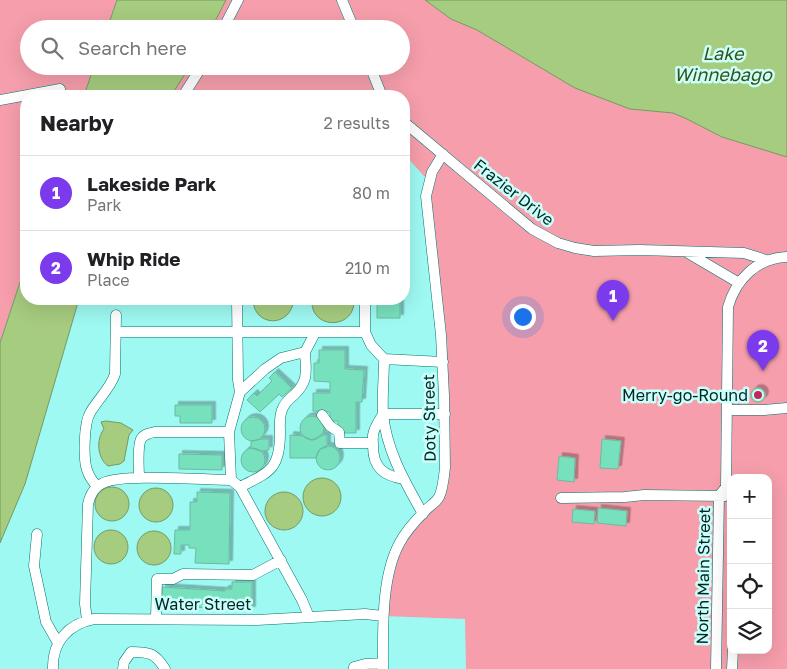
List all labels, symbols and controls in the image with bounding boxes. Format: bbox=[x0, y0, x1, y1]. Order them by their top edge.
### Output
search box bbox=[20, 20, 410, 75]
icon: search bbox=[38, 34, 66, 62]
text: Search here bbox=[78, 36, 187, 59]
water label: Lake Winnebago bbox=[674, 42, 773, 85]
text: Nearby bbox=[40, 110, 114, 136]
text: 2 results bbox=[324, 113, 390, 133]
street label: Frazier Drive bbox=[470, 154, 558, 230]
text: Lakeside Park bbox=[87, 172, 216, 195]
text: 1 bbox=[52, 183, 60, 203]
text: 80 m bbox=[352, 183, 390, 203]
text: Park bbox=[87, 195, 122, 215]
text: Whip Ride bbox=[87, 247, 180, 270]
text: 2 bbox=[51, 258, 61, 278]
text: 210 m bbox=[345, 258, 390, 278]
text: Place bbox=[87, 270, 130, 290]
pin: 1 bbox=[597, 280, 629, 321]
your location bbox=[510, 304, 536, 330]
pin: 2 bbox=[747, 330, 779, 371]
street label: Doty Street bbox=[418, 374, 440, 462]
place label: Merry-go-Round bbox=[622, 385, 748, 405]
marker: Merry-go-Round bbox=[752, 389, 764, 401]
map controls bbox=[727, 474, 772, 654]
button: + bbox=[727, 474, 772, 519]
street label: North Main Street bbox=[692, 507, 714, 645]
button: − bbox=[727, 519, 772, 564]
button: locate bbox=[727, 564, 772, 609]
street label: Water Street bbox=[155, 594, 251, 614]
button: layers bbox=[727, 609, 772, 654]

